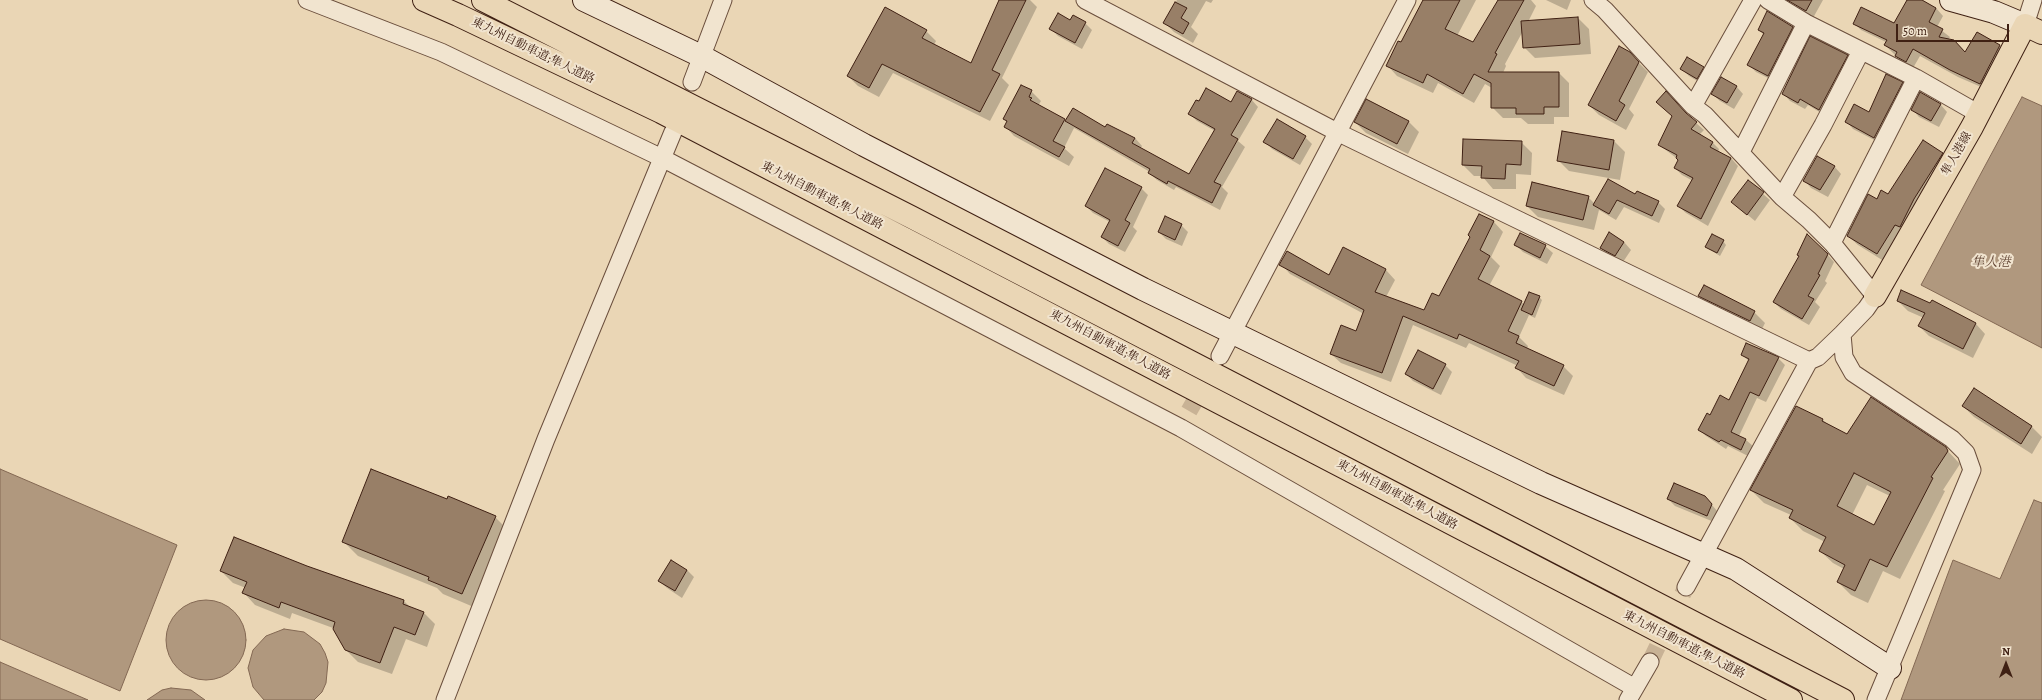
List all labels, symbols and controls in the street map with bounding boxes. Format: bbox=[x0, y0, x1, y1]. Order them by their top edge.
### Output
street label: 東九州自動車道;隼人道路 bbox=[469, 15, 597, 87]
scale bar bbox=[1898, 16, 2011, 42]
text: 50 m bbox=[1903, 23, 1927, 39]
street label: 隼人港線 bbox=[1939, 130, 1975, 178]
street label: 東九州自動車道;隼人道路 bbox=[759, 159, 885, 233]
water label: 隼人港 bbox=[1972, 255, 2010, 271]
street label: 東九州自動車道;隼人道路 bbox=[1047, 307, 1173, 383]
street label: 東九州自動車道;隼人道路 bbox=[1334, 457, 1460, 533]
street label: 東九州自動車道;隼人道路 bbox=[1621, 608, 1747, 682]
north arrow bbox=[1986, 644, 2026, 684]
text: N bbox=[2002, 644, 2010, 659]

